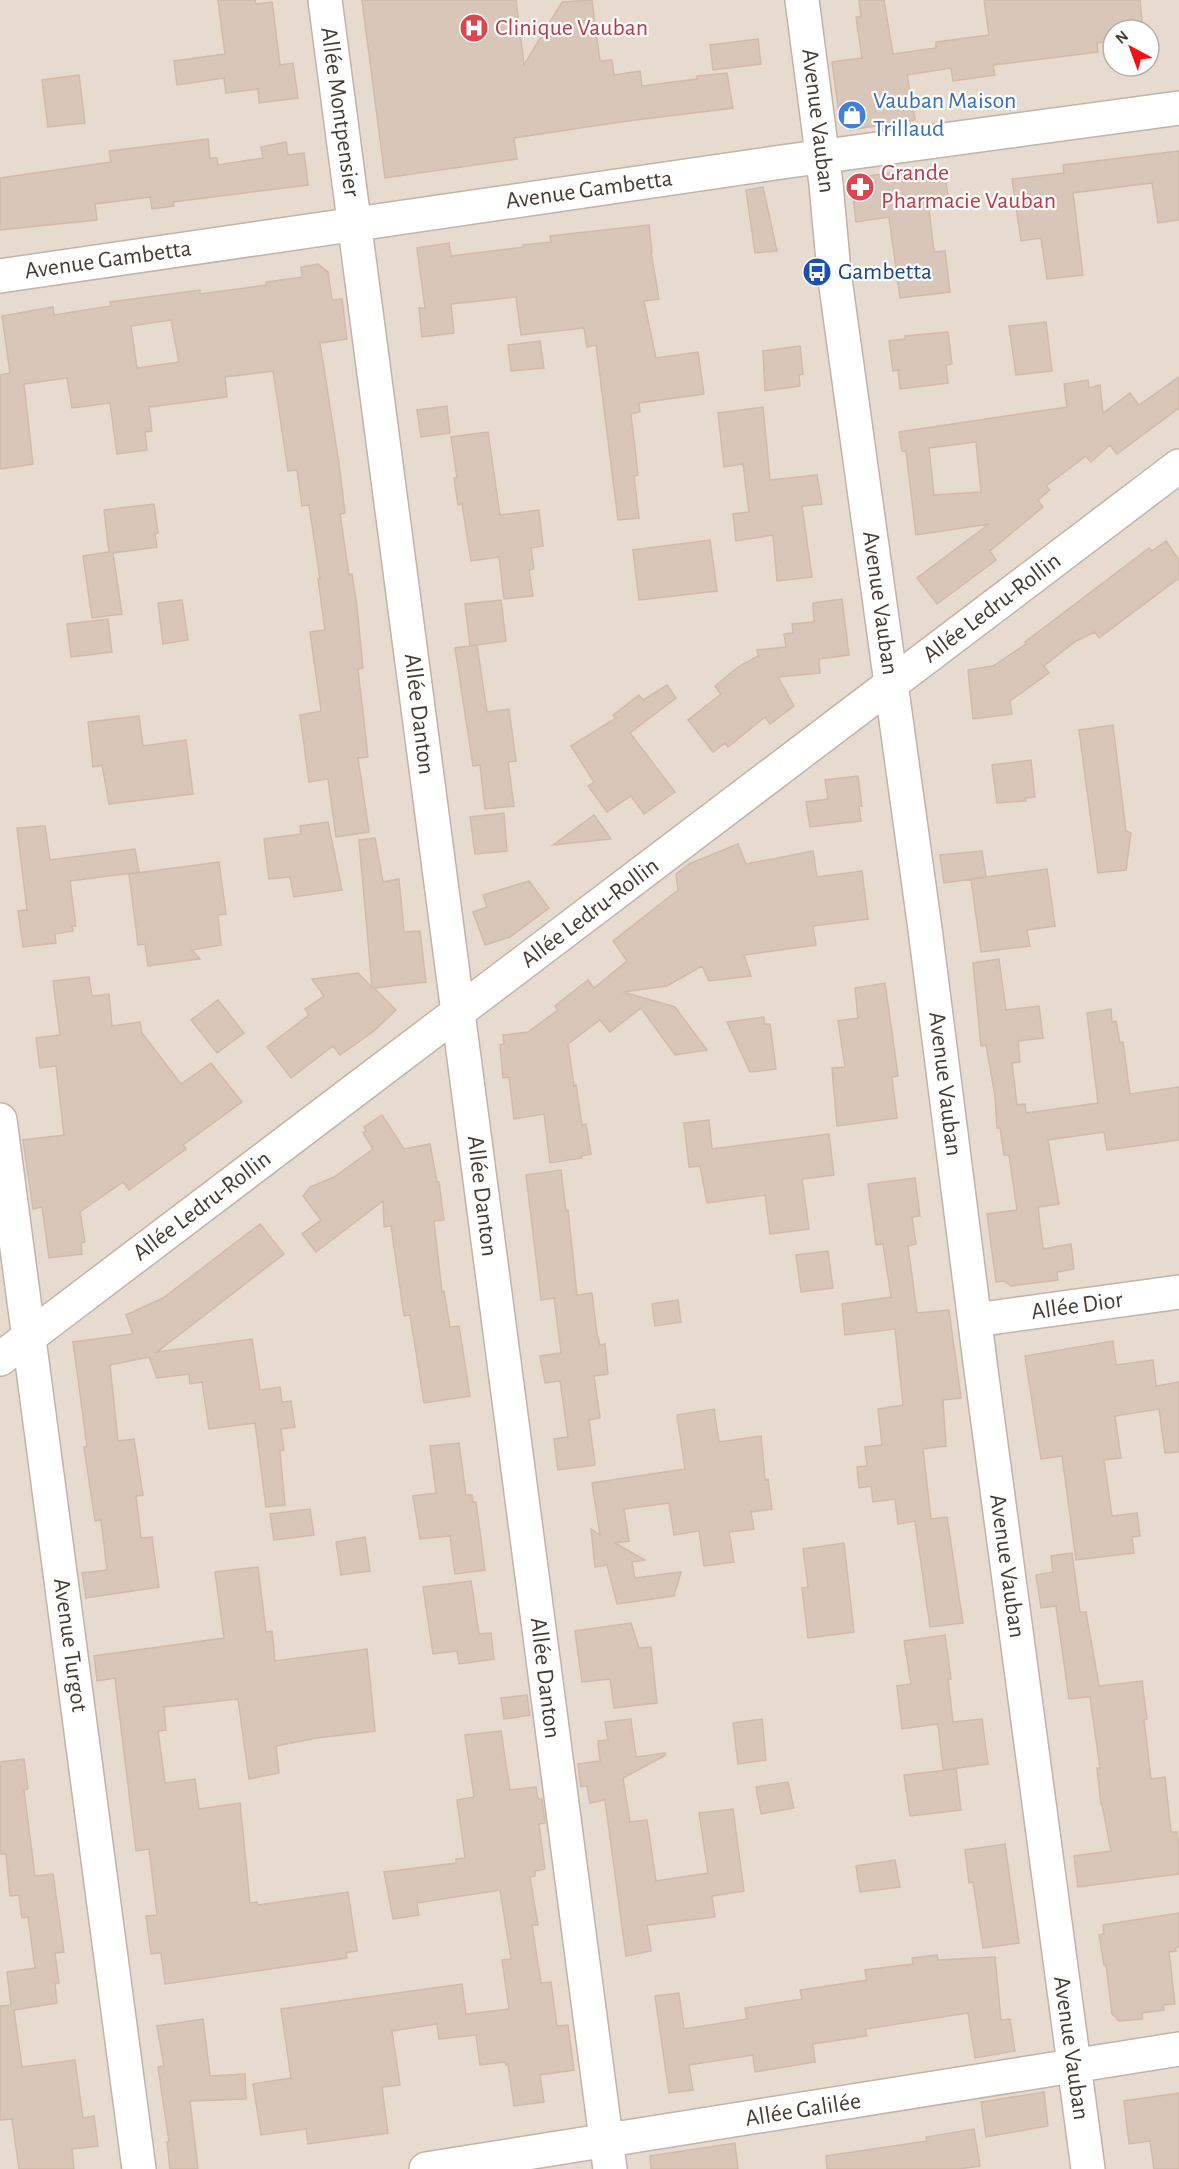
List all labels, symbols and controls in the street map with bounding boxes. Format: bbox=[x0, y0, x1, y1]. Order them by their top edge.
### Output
hospital icon: Clinique Vauban bbox=[458, 12, 490, 44]
place label: Clinique Vauban bbox=[495, 16, 648, 40]
north arrow bbox=[1101, 18, 1161, 78]
street label: Allée Montpensier bbox=[316, 26, 364, 199]
text: N bbox=[1112, 28, 1131, 47]
street label: Avenue Vauban bbox=[797, 48, 839, 194]
place label: Vauban Maison Trillaud bbox=[873, 89, 1017, 141]
shop icon: Vauban Maison Trillaud bbox=[836, 99, 868, 131]
place label: Grande Pharmacie Vauban bbox=[881, 161, 1056, 213]
street label: Avenue Gambetta bbox=[504, 166, 674, 214]
pharmacy icon: Grande Pharmacie Vauban bbox=[844, 171, 876, 203]
street label: Avenue Gambetta bbox=[23, 236, 193, 284]
bus stop icon: Gambetta bbox=[801, 256, 833, 288]
place label: Gambetta bbox=[838, 260, 932, 284]
street label: Avenue Vauban bbox=[858, 530, 902, 676]
street label: Allée Ledru-Rollin bbox=[919, 548, 1065, 668]
street label: Allée Danton bbox=[400, 652, 438, 776]
street label: Allée Ledru-Rollin bbox=[517, 853, 663, 973]
street label: Avenue Vauban bbox=[924, 1011, 966, 1157]
street label: Allée Danton bbox=[463, 1134, 501, 1258]
street label: Allée Ledru-Rollin bbox=[129, 1146, 275, 1266]
street label: Allée Dior bbox=[1030, 1288, 1125, 1324]
street label: Avenue Vauban bbox=[985, 1493, 1029, 1639]
street label: Avenue Turgot bbox=[49, 1577, 91, 1714]
street label: Allée Danton bbox=[526, 1616, 564, 1740]
street label: Avenue Vauban bbox=[1049, 1975, 1093, 2121]
street label: Allée Galilée bbox=[743, 2089, 863, 2131]

